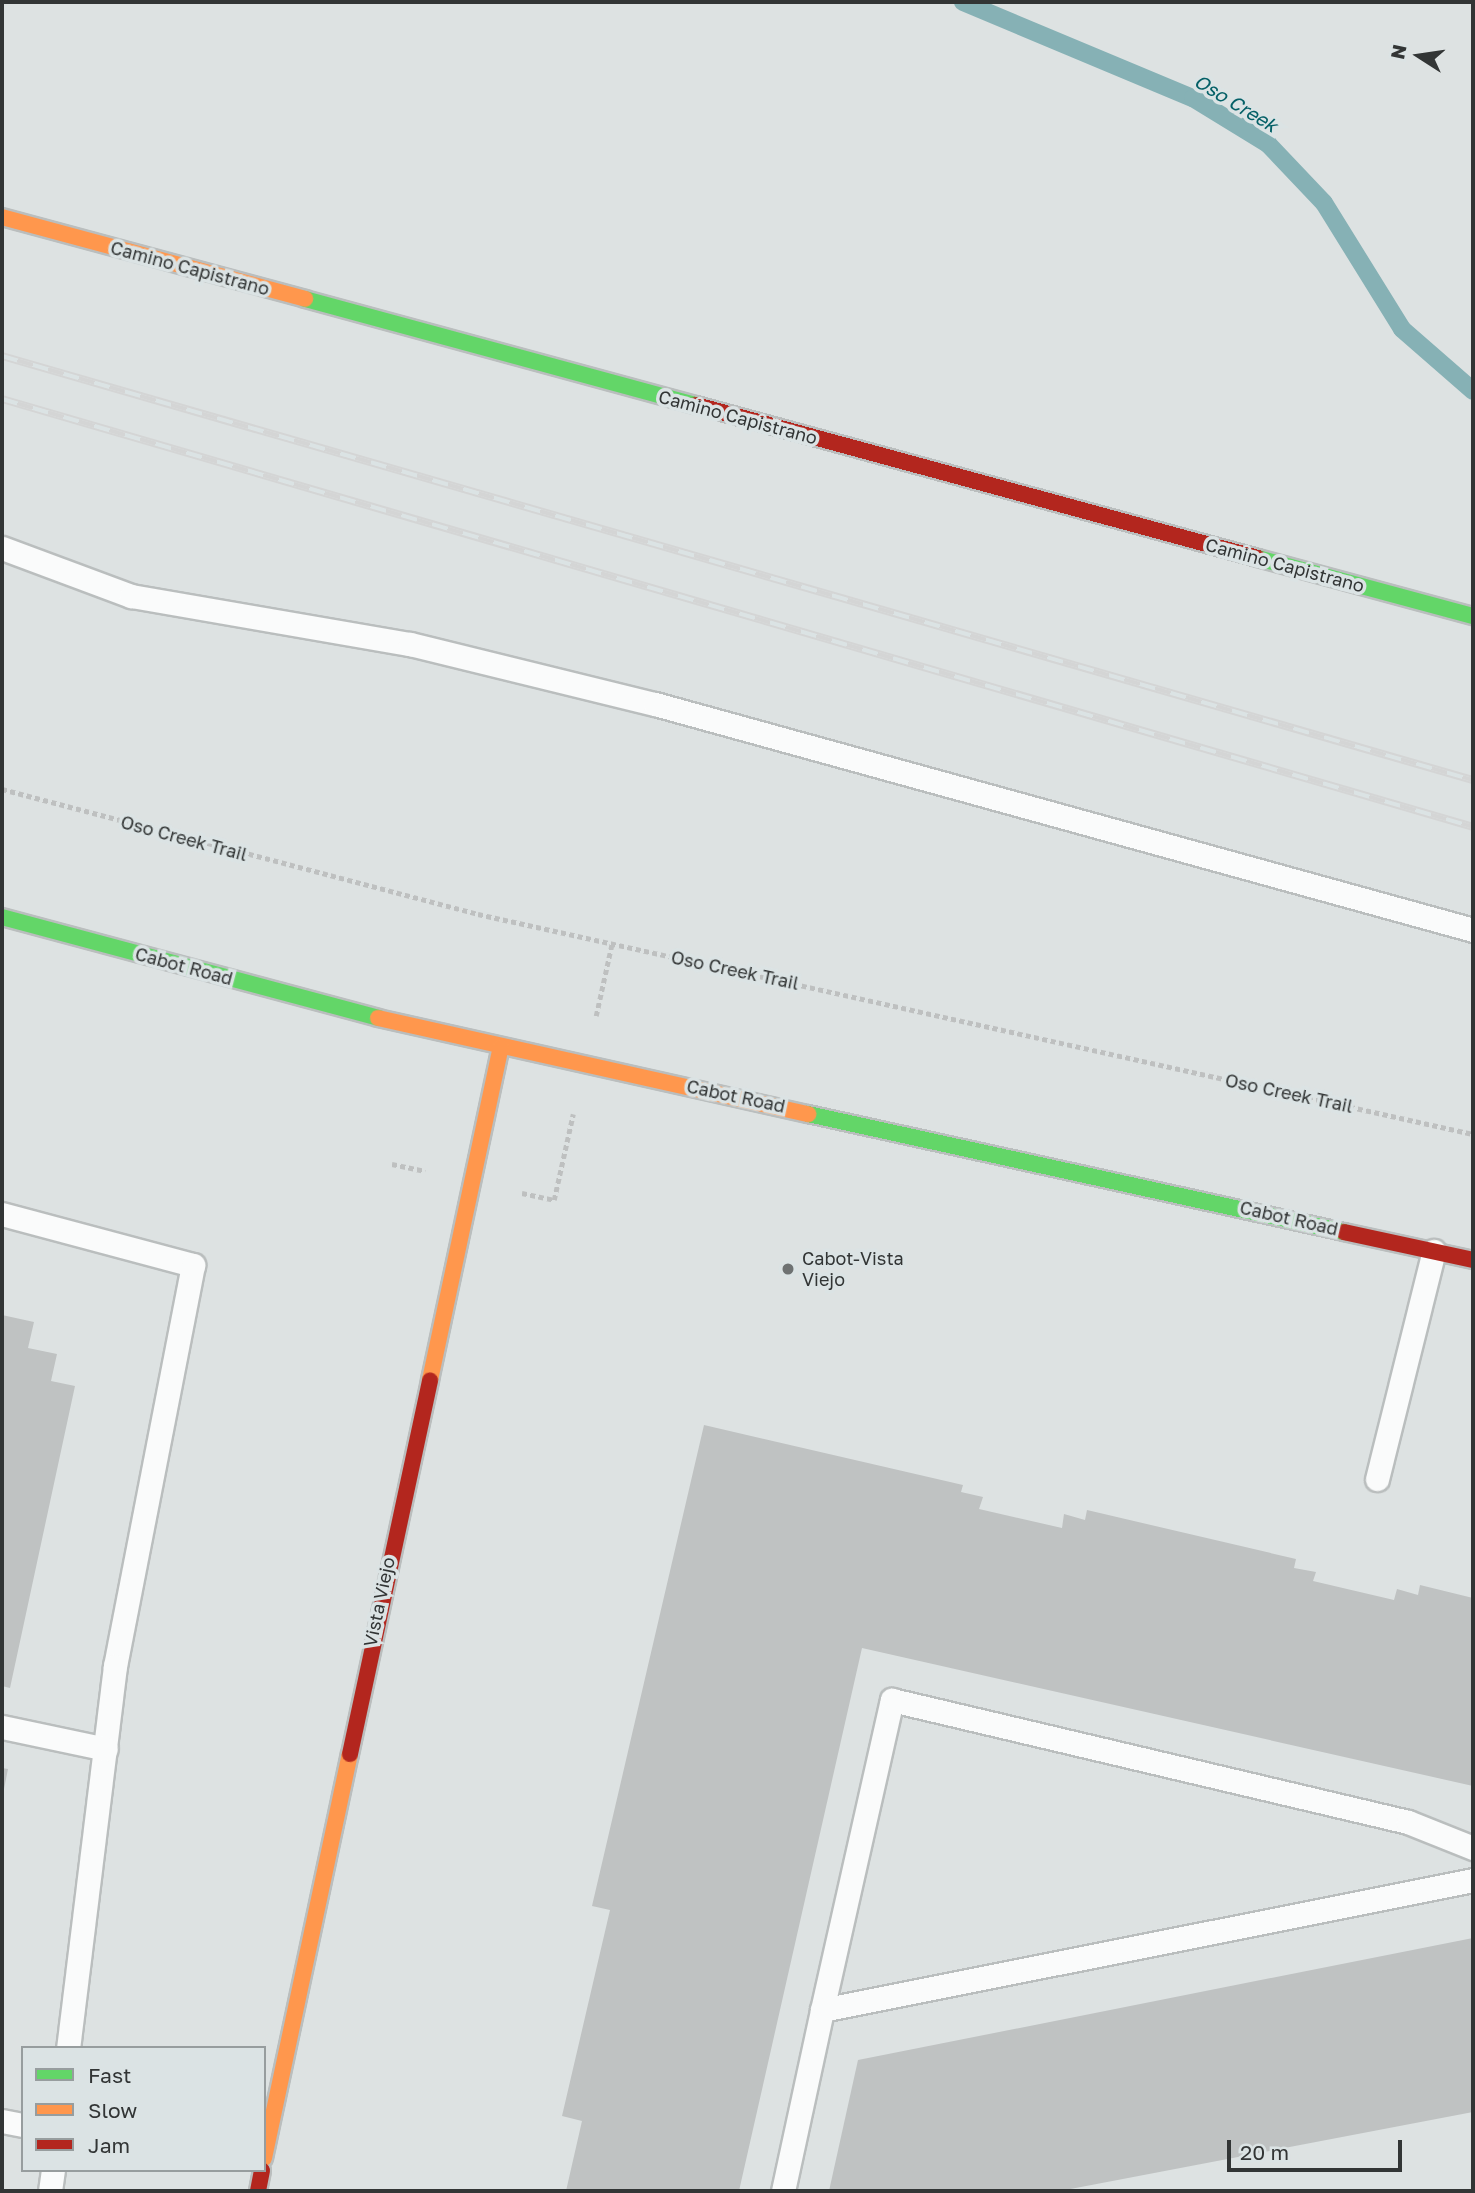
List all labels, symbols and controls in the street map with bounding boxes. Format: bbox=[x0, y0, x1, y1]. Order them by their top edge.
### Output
north arrow bbox=[1384, 21, 1454, 91]
text: N bbox=[1385, 42, 1411, 61]
water label: Oso Creek bbox=[1190, 69, 1282, 137]
street label: Camino Capistrano bbox=[108, 236, 272, 300]
street label: Camino Capistrano bbox=[656, 385, 820, 449]
street label: Camino Capistrano bbox=[1203, 533, 1367, 597]
street label: Oso Creek Trail bbox=[118, 811, 250, 865]
street label: Cabot Road bbox=[133, 943, 235, 989]
street label: Oso Creek Trail bbox=[669, 946, 801, 994]
street label: Oso Creek Trail bbox=[1223, 1069, 1355, 1117]
street label: Cabot Road bbox=[685, 1075, 787, 1117]
street label: Cabot Road bbox=[1238, 1196, 1340, 1240]
place label: Cabot-Vista Viejo bbox=[802, 1248, 904, 1290]
marker: Cabot-Vista Viejo bbox=[780, 1261, 796, 1277]
street label: Vista Viejo bbox=[359, 1555, 399, 1649]
legend bbox=[21, 2046, 266, 2172]
text: Fast bbox=[88, 2062, 131, 2088]
text: Slow bbox=[88, 2097, 137, 2123]
scale bar bbox=[1230, 2126, 1405, 2170]
text: Jam bbox=[88, 2132, 130, 2158]
text: 20 m bbox=[1240, 2139, 1289, 2165]

